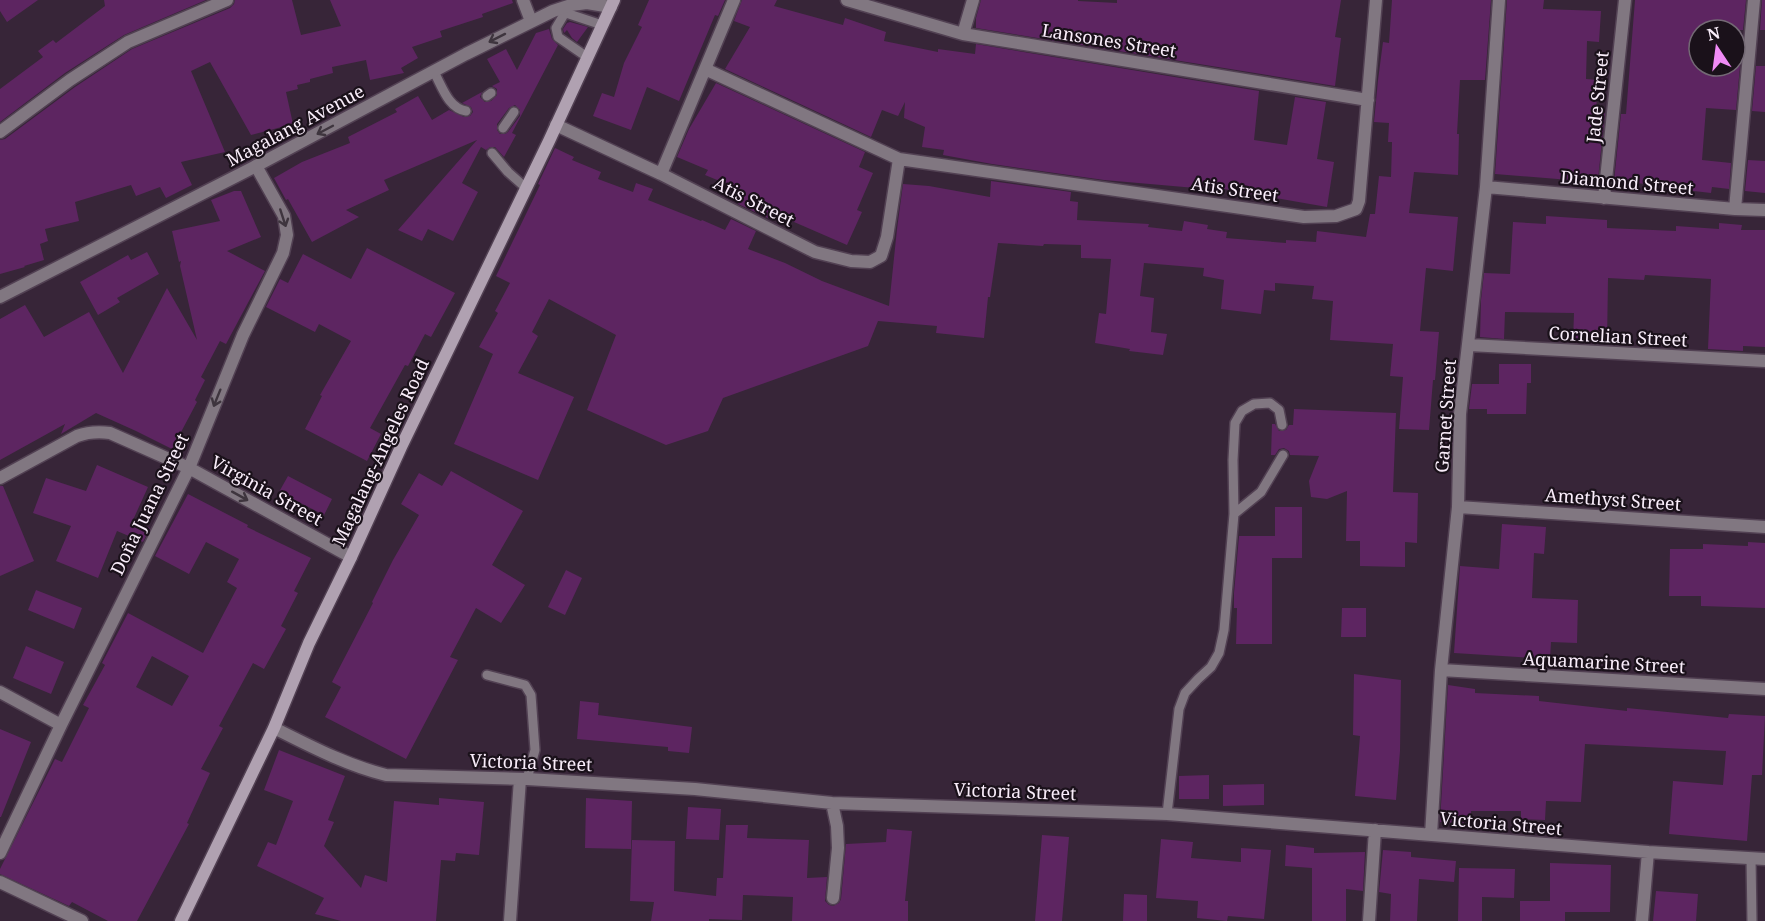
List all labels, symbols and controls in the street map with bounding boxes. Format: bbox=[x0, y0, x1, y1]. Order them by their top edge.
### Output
street label: Lansones Street bbox=[1040, 18, 1178, 62]
north arrow bbox=[1687, 18, 1747, 78]
text: N bbox=[1705, 21, 1723, 46]
one-way arrow bbox=[488, 33, 506, 45]
street label: Jade Street bbox=[1580, 50, 1614, 145]
street label: Magalang Avenue bbox=[222, 79, 368, 171]
one-way arrow bbox=[317, 124, 334, 136]
street label: Diamond Street bbox=[1559, 164, 1695, 200]
street label: Atis Street bbox=[709, 170, 799, 232]
street label: Atis Street bbox=[1190, 171, 1280, 207]
one-way arrow bbox=[278, 209, 289, 228]
street label: Cornelian Street bbox=[1548, 320, 1688, 352]
street label: Magalang-Angeles Road bbox=[326, 354, 434, 550]
street label: Garnet Street bbox=[1429, 358, 1461, 474]
one-way arrow bbox=[211, 388, 222, 407]
street label: Doña Juana Street bbox=[104, 429, 194, 579]
street label: Virginia Street bbox=[207, 449, 327, 531]
street label: Amethyst Street bbox=[1544, 482, 1682, 516]
one-way arrow bbox=[231, 490, 248, 502]
street label: Aquamarine Street bbox=[1522, 646, 1686, 678]
street label: Victoria Street bbox=[469, 748, 593, 776]
street label: Victoria Street bbox=[953, 777, 1077, 805]
street label: Victoria Street bbox=[1439, 806, 1563, 840]

